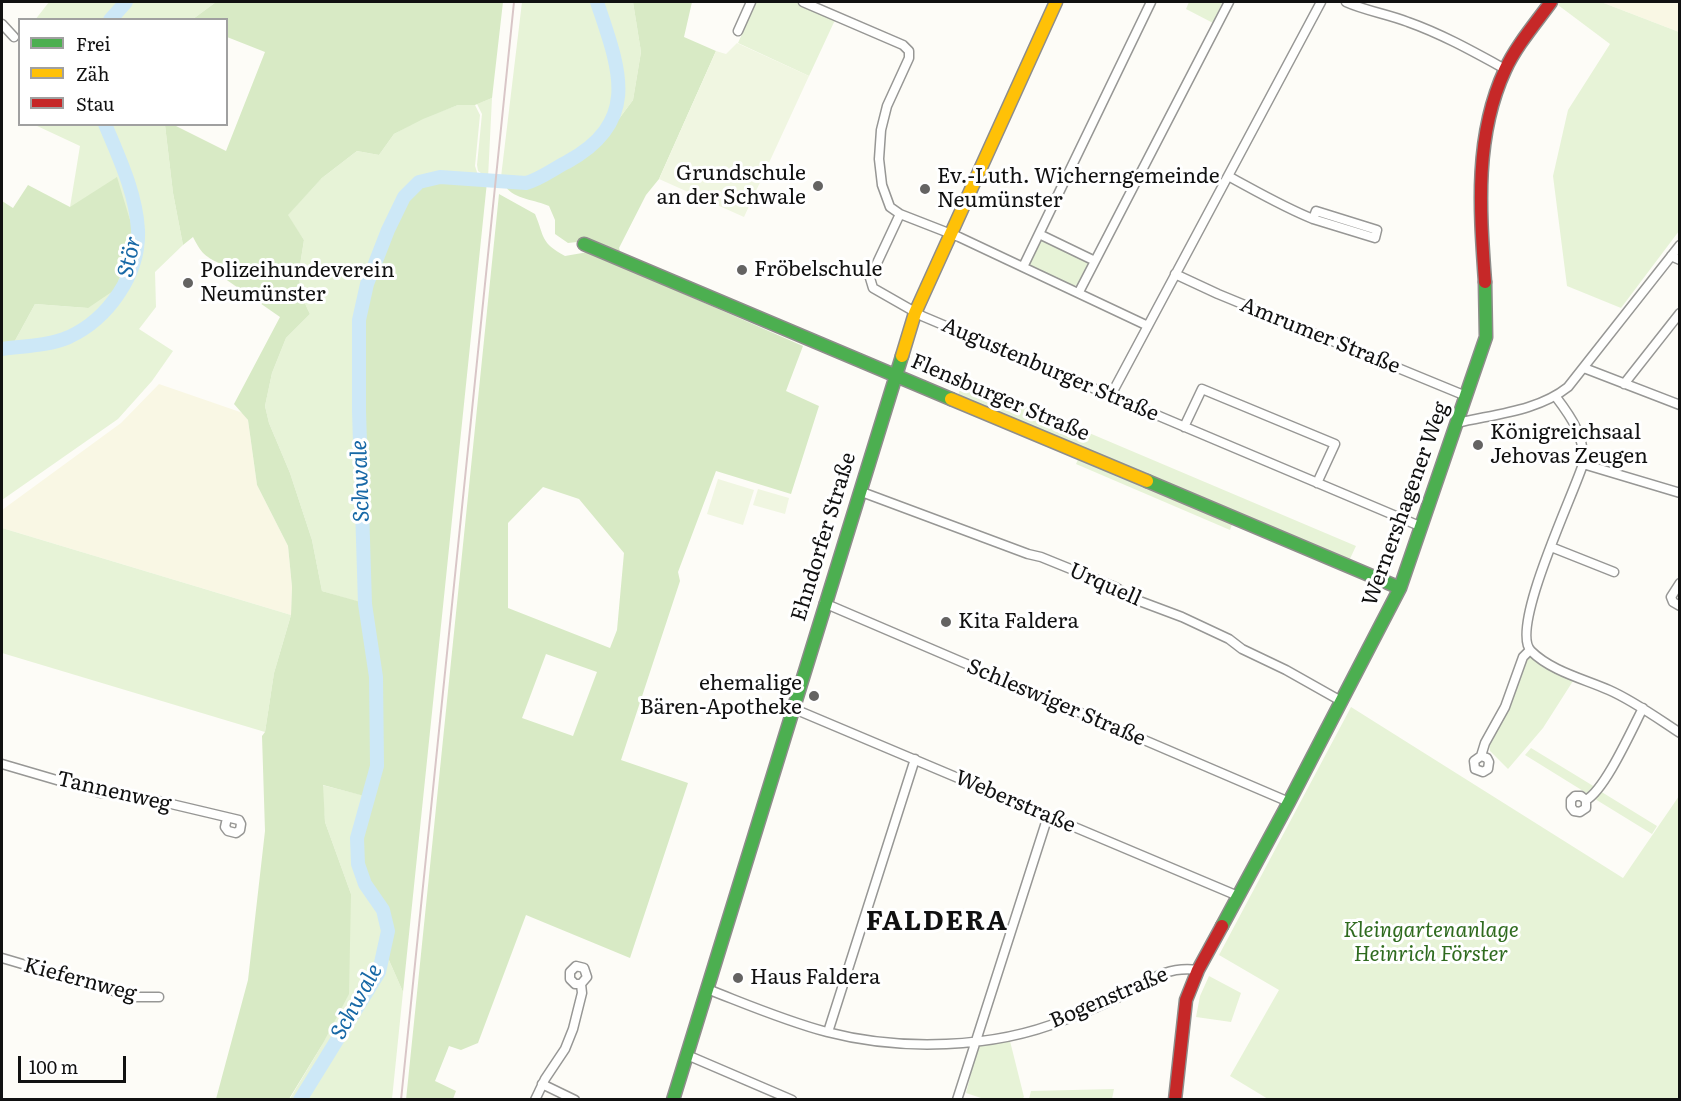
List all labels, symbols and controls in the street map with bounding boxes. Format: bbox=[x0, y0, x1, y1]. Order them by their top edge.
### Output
legend bbox=[18, 18, 228, 126]
text: Frei bbox=[76, 30, 110, 57]
text: Zäh bbox=[76, 60, 109, 87]
text: Stau bbox=[76, 90, 114, 117]
place label: Grundschule an der Schwale bbox=[656, 161, 806, 211]
place label: Ev.-Luth. Wicherngemeinde Neumünster bbox=[937, 164, 1220, 214]
marker: Grundschule an der Schwale bbox=[811, 179, 825, 193]
marker: Ev.-Luth. Wicherngemeinde Neumünster bbox=[918, 182, 932, 196]
water label: Stör bbox=[112, 234, 148, 280]
place label: Fröbelschule bbox=[754, 257, 882, 283]
place label: Polizeihundeverein Neumünster bbox=[200, 258, 395, 308]
marker: Fröbelschule bbox=[735, 263, 749, 277]
marker: Polizeihundeverein Neumünster bbox=[181, 276, 195, 290]
street label: Amrumer Straße bbox=[1236, 292, 1404, 380]
street label: Augustenburger Straße bbox=[938, 313, 1162, 427]
street label: Flensburger Straße bbox=[907, 349, 1093, 447]
street label: Wernershagener Weg bbox=[1357, 399, 1455, 609]
place label: Königreichsaal Jehovas Zeugen bbox=[1490, 420, 1648, 470]
marker: Königreichsaal Jehovas Zeugen bbox=[1471, 438, 1485, 452]
water label: Schwale bbox=[346, 439, 376, 523]
street label: Ehndorfer Straße bbox=[786, 450, 862, 624]
street label: Urquell bbox=[1065, 558, 1145, 612]
place label: Kita Faldera bbox=[958, 609, 1079, 635]
marker: Kita Faldera bbox=[939, 615, 953, 629]
street label: Schleswiger Straße bbox=[963, 654, 1149, 752]
place label: ehemalige Bären-Apotheke bbox=[640, 671, 802, 721]
marker: ehemalige Bären-Apotheke bbox=[807, 689, 821, 703]
street label: Weberstraße bbox=[951, 765, 1079, 839]
street label: Tannenweg bbox=[54, 767, 174, 817]
district label: FALDERA bbox=[866, 906, 1008, 938]
park label: Kleingartenanlage Heinrich Förster bbox=[1343, 918, 1519, 968]
street label: Kiefernweg bbox=[21, 953, 139, 1007]
water label: Schwale bbox=[326, 960, 388, 1044]
street label: Bogenstraße bbox=[1046, 962, 1172, 1034]
place label: Haus Faldera bbox=[750, 965, 880, 991]
marker: Haus Faldera bbox=[731, 971, 745, 985]
scale bar bbox=[21, 1044, 129, 1082]
text: 100 m bbox=[29, 1053, 78, 1080]

